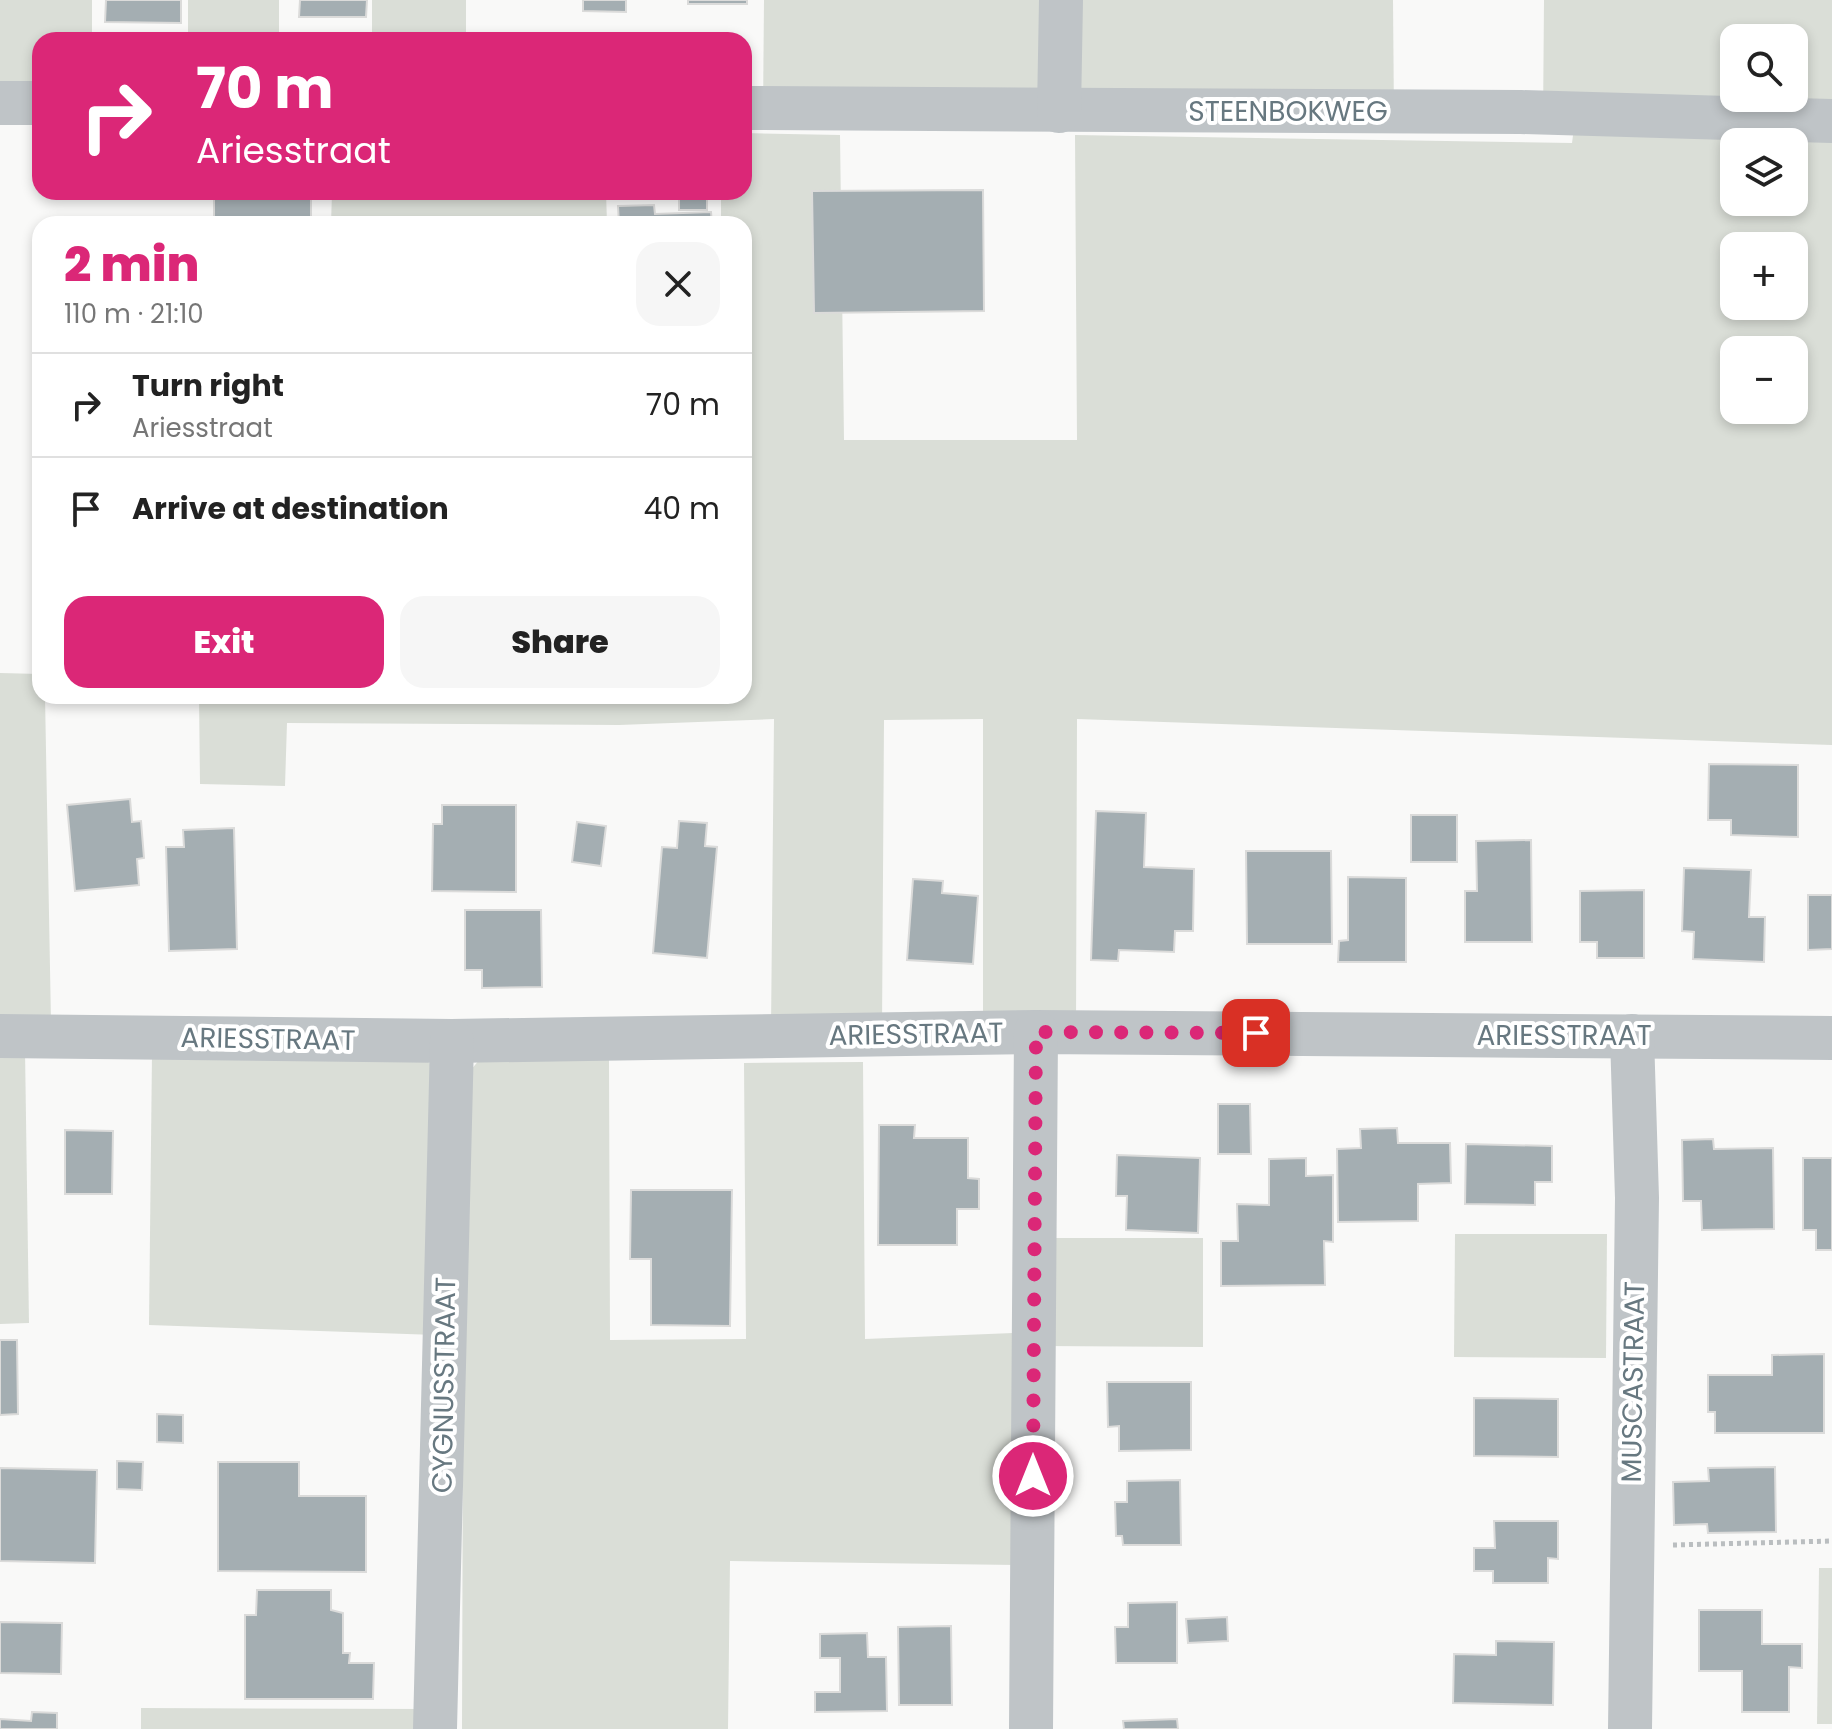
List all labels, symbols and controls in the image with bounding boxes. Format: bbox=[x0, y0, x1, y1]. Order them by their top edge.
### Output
map controls bbox=[1720, 24, 1808, 424]
button: search bbox=[1720, 24, 1808, 112]
text: 70 m bbox=[196, 49, 334, 128]
icon: right bbox=[64, 64, 168, 168]
street label: STEENBOKWEG bbox=[1188, 92, 1388, 131]
text: Ariesstraat bbox=[196, 125, 391, 176]
button: layers bbox=[1720, 128, 1808, 216]
text: 2 min bbox=[64, 231, 199, 298]
button: + bbox=[1720, 232, 1808, 320]
button: close bbox=[636, 242, 720, 326]
text: 110 m · 21:10 bbox=[64, 296, 204, 332]
button: − bbox=[1720, 336, 1808, 424]
text: Turn right bbox=[132, 364, 284, 407]
icon: right bbox=[64, 383, 108, 427]
text: 70 m bbox=[646, 383, 720, 426]
text: Ariesstraat bbox=[132, 410, 273, 446]
icon: arrive bbox=[64, 487, 108, 531]
text: Arrive at destination bbox=[132, 487, 449, 530]
text: 40 m bbox=[643, 487, 720, 530]
button: Exit bbox=[64, 596, 384, 688]
button: Share bbox=[400, 596, 720, 688]
pin bbox=[1222, 999, 1290, 1067]
icon: arrive bbox=[1234, 1011, 1278, 1055]
street label: ARIESSTRAAT bbox=[828, 1013, 1004, 1055]
street label: ARIESSTRAAT bbox=[1476, 1016, 1652, 1055]
street label: ARIESSTRAAT bbox=[180, 1018, 356, 1060]
street label: CYGNUSSTRAAT bbox=[423, 1277, 465, 1493]
street label: MUSCASTRAAT bbox=[1612, 1281, 1654, 1483]
position arrow bbox=[991, 1434, 1075, 1518]

